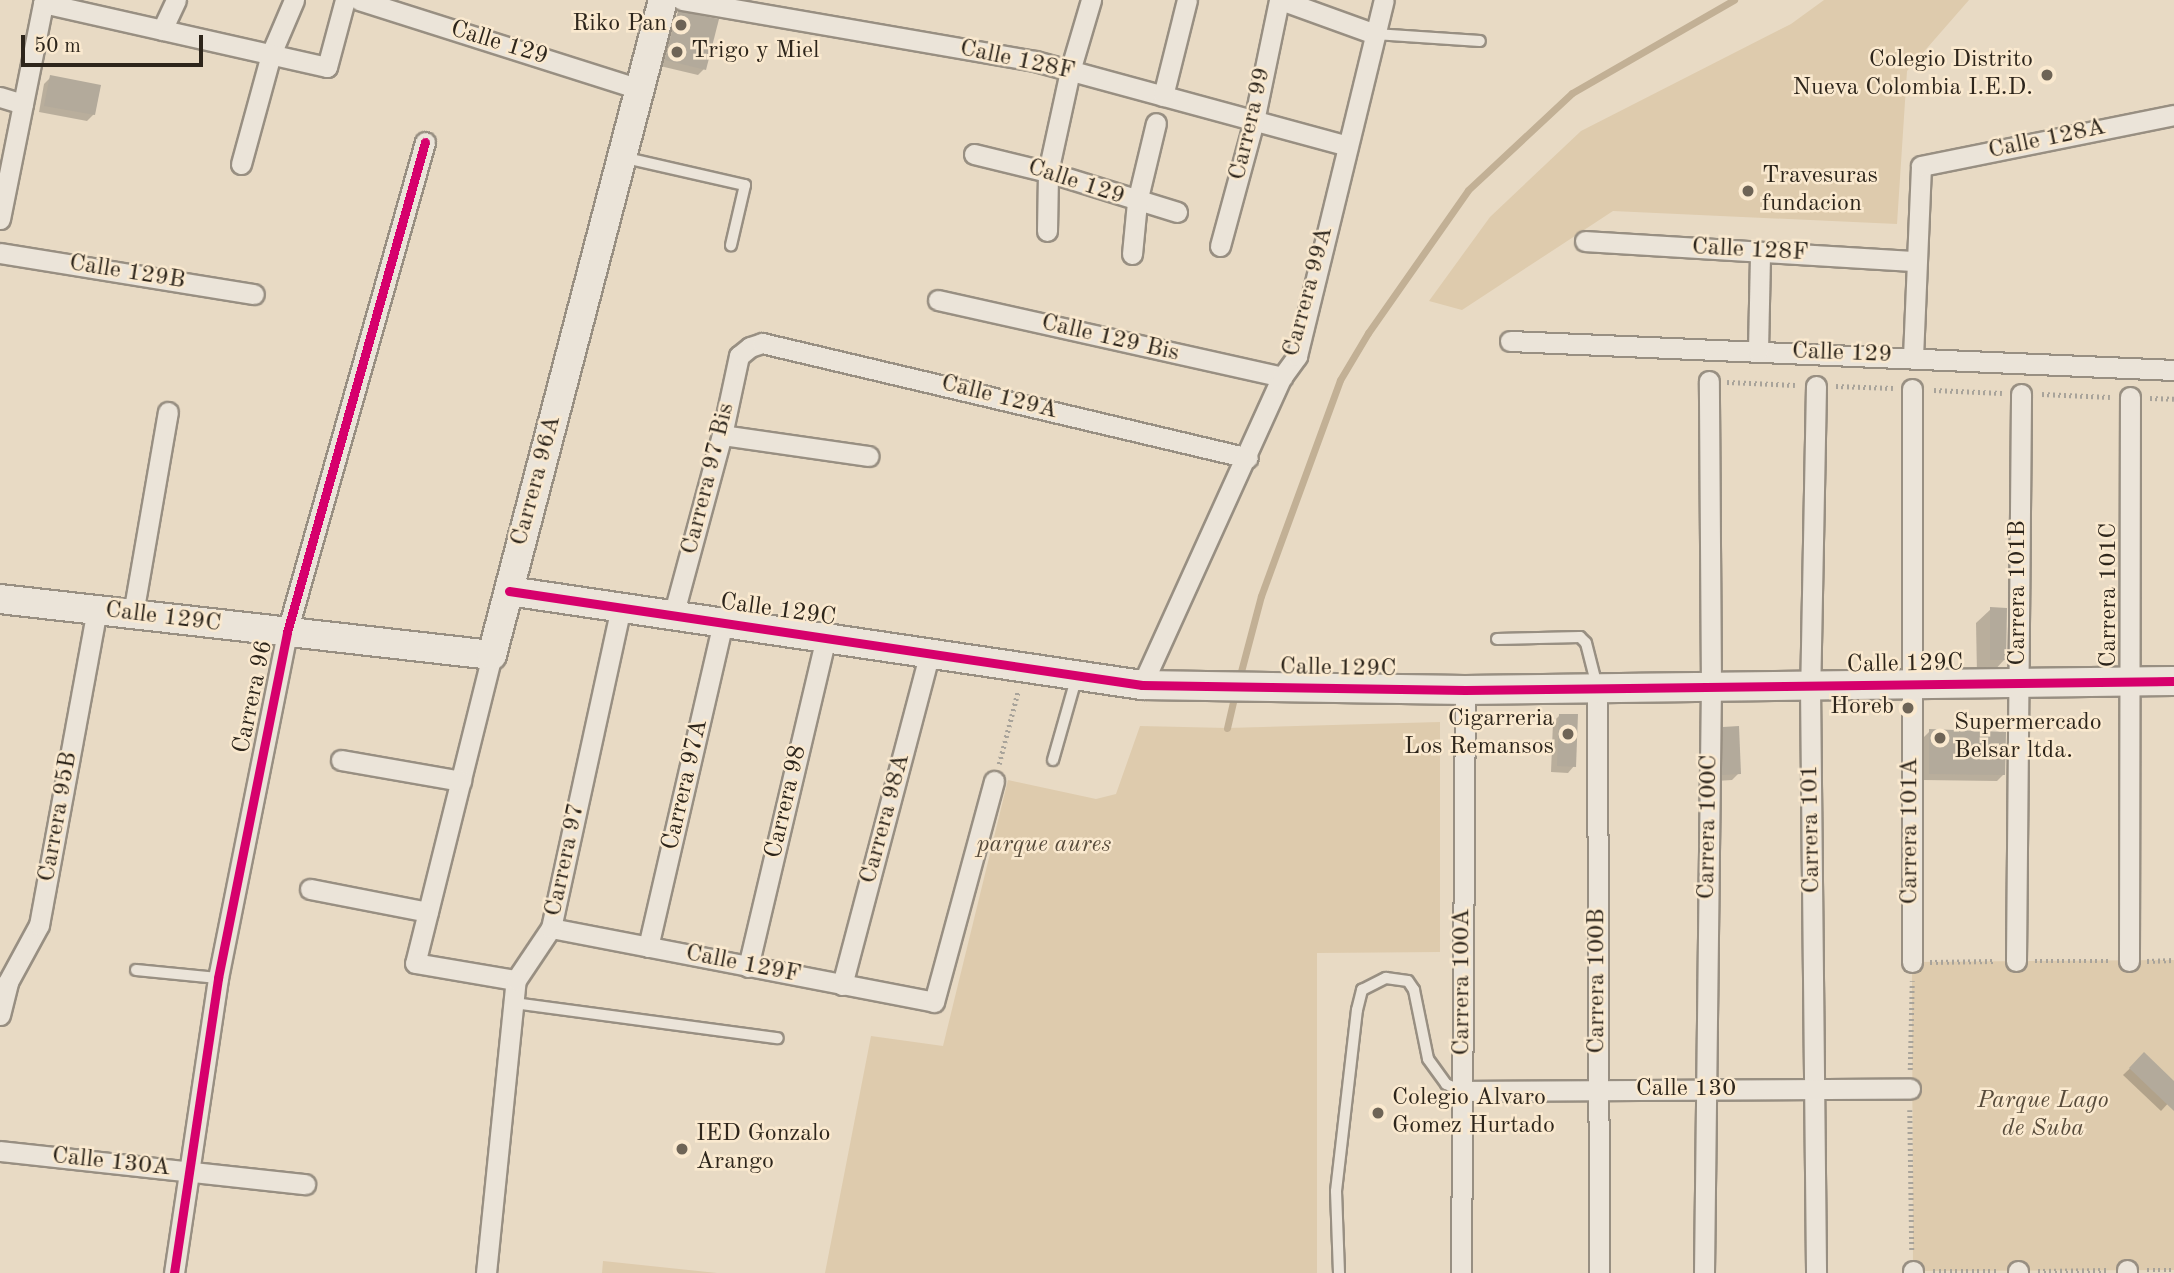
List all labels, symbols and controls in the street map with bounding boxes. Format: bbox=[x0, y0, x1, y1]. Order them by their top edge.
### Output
place label: Riko Pan bbox=[572, 11, 667, 39]
street label: Calle 129 bbox=[447, 16, 551, 72]
marker: Riko Pan bbox=[673, 17, 689, 33]
scale bar bbox=[24, 21, 206, 65]
street label: Calle 128F bbox=[957, 35, 1077, 87]
text: 50 m bbox=[34, 36, 81, 57]
place label: Trigo y Miel bbox=[691, 38, 820, 66]
marker: Trigo y Miel bbox=[669, 44, 685, 60]
place label: Colegio Distrito Nueva Colombia I.E.D. bbox=[1792, 47, 2033, 103]
street label: Carrera 99 bbox=[1224, 65, 1278, 183]
marker: Colegio Distrito Nueva Colombia I.E.D. bbox=[2039, 67, 2055, 83]
street label: Calle 128A bbox=[1986, 114, 2108, 166]
street label: Calle 129 bbox=[1024, 154, 1128, 212]
place label: Travesuras fundacion bbox=[1762, 163, 1878, 219]
marker: Travesuras fundacion bbox=[1740, 183, 1756, 199]
street label: Carrera 99A bbox=[1278, 224, 1340, 360]
street label: Calle 128F bbox=[1691, 234, 1809, 268]
street label: Calle 129B bbox=[67, 250, 187, 296]
street label: Calle 129 Bis bbox=[1038, 309, 1182, 369]
street label: Calle 129 bbox=[1791, 338, 1893, 370]
street label: Calle 129A bbox=[938, 370, 1060, 426]
street label: Carrera 97 Bis bbox=[676, 400, 742, 558]
street label: Carrera 96A bbox=[506, 413, 568, 549]
street label: Carrera 101B bbox=[2005, 520, 2033, 666]
street label: Carrera 101C bbox=[2096, 523, 2124, 667]
street label: Calle 129C bbox=[718, 589, 838, 633]
street label: Calle 129C bbox=[103, 597, 223, 639]
street label: Carrera 96 bbox=[228, 638, 280, 756]
street label: Calle 129C bbox=[1847, 650, 1963, 680]
street label: Calle 129C bbox=[1280, 654, 1396, 684]
place label: Horeb bbox=[1830, 694, 1894, 722]
marker: Horeb bbox=[1900, 700, 1916, 716]
place label: Cigarreria Los Remansos bbox=[1404, 706, 1554, 762]
place label: Supermercado Belsar ltda. bbox=[1954, 710, 2102, 766]
street label: Carrera 97A bbox=[657, 717, 715, 853]
marker: Cigarreria Los Remansos bbox=[1560, 726, 1576, 742]
marker: Supermercado Belsar ltda. bbox=[1932, 730, 1948, 746]
street label: Carrera 98 bbox=[760, 743, 814, 861]
street label: Carrera 95B bbox=[33, 750, 85, 884]
street label: Carrera 98A bbox=[855, 751, 917, 887]
street label: Carrera 100C bbox=[1693, 754, 1725, 900]
street label: Carrera 101A bbox=[1897, 757, 1925, 905]
street label: Carrera 101 bbox=[1796, 764, 1828, 894]
street label: Carrera 97 bbox=[540, 801, 592, 919]
park label: parque aures bbox=[977, 832, 1111, 860]
street label: Carrera 100A bbox=[1449, 908, 1477, 1056]
street label: Carrera 100B bbox=[1584, 908, 1612, 1054]
street label: Calle 129F bbox=[683, 940, 803, 990]
street label: Calle 130 bbox=[1636, 1076, 1736, 1104]
place label: Colegio Alvaro Gomez Hurtado bbox=[1392, 1085, 1555, 1141]
park label: Parque Lago de Suba bbox=[1977, 1088, 2109, 1144]
marker: Colegio Alvaro Gomez Hurtado bbox=[1370, 1105, 1386, 1121]
place label: IED Gonzalo Arango bbox=[696, 1121, 830, 1177]
marker: IED Gonzalo Arango bbox=[674, 1141, 690, 1157]
street label: Calle 130A bbox=[50, 1142, 172, 1184]

